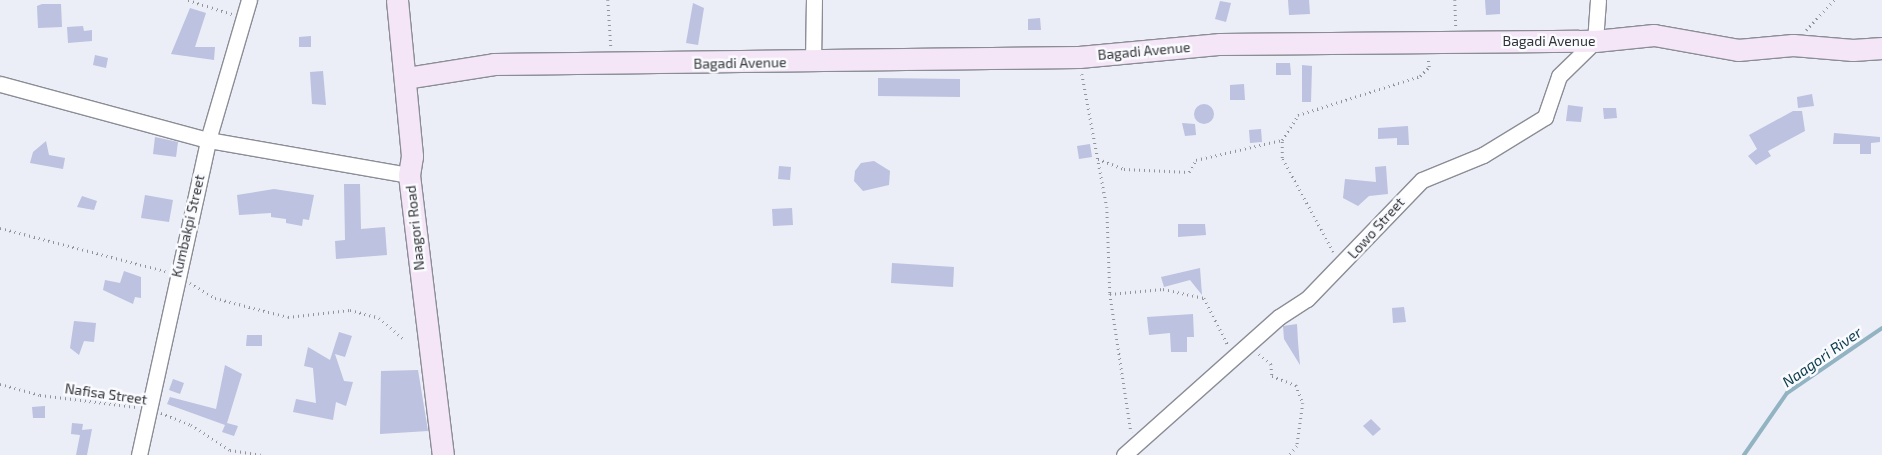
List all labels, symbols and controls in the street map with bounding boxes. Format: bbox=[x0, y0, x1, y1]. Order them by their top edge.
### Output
street label: Bagadi Avenue bbox=[1502, 33, 1596, 49]
street label: Bagadi Avenue bbox=[1097, 39, 1191, 63]
street label: Bagadi Avenue bbox=[693, 54, 787, 72]
street label: Kumbakpi Street bbox=[168, 173, 208, 279]
street label: Naagori Road bbox=[402, 185, 428, 271]
street label: Lowo Street bbox=[1344, 194, 1408, 262]
water label: Naagori River bbox=[1779, 323, 1865, 391]
street label: Nafisa Street bbox=[64, 380, 148, 408]

